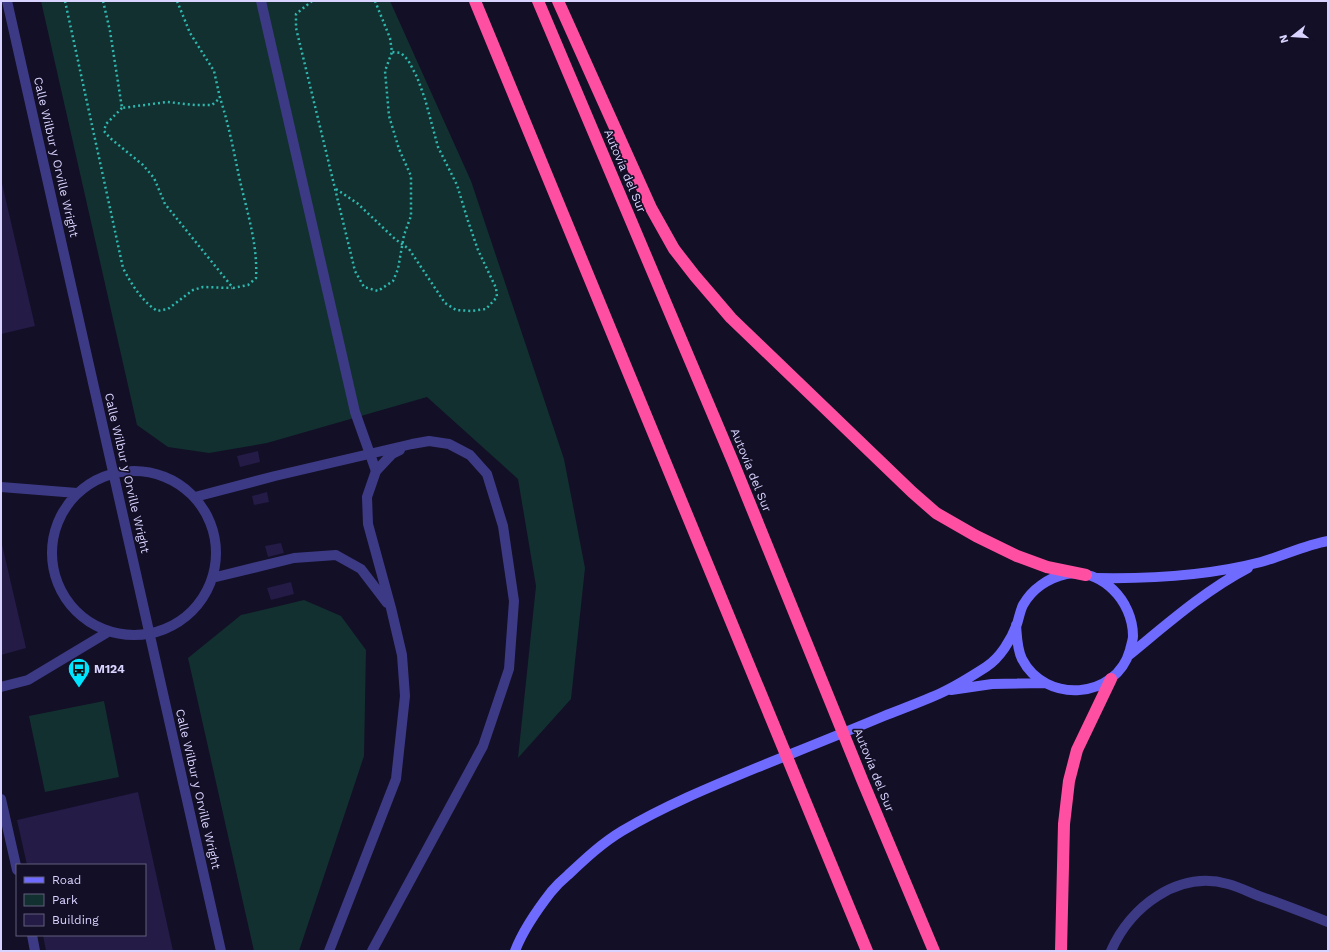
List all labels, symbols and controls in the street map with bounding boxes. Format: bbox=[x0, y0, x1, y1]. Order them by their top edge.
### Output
north arrow bbox=[1273, 16, 1313, 56]
text: N bbox=[1277, 33, 1291, 45]
street label: Calle Wilbur y Orville Wright bbox=[31, 75, 81, 239]
street label: Autovía del Sur bbox=[601, 127, 649, 215]
street label: Calle Wilbur y Orville Wright bbox=[102, 391, 152, 555]
street label: Autovía del Sur bbox=[728, 426, 774, 514]
bus stop icon: M124 bbox=[66, 656, 92, 689]
place label: M124 bbox=[94, 662, 125, 676]
street label: Calle Wilbur y Orville Wright bbox=[173, 707, 223, 871]
street label: Autovía del Sur bbox=[851, 726, 897, 814]
legend bbox=[16, 864, 146, 936]
text: Road bbox=[52, 873, 81, 887]
text: Park bbox=[52, 893, 78, 907]
text: Building bbox=[52, 913, 99, 927]

